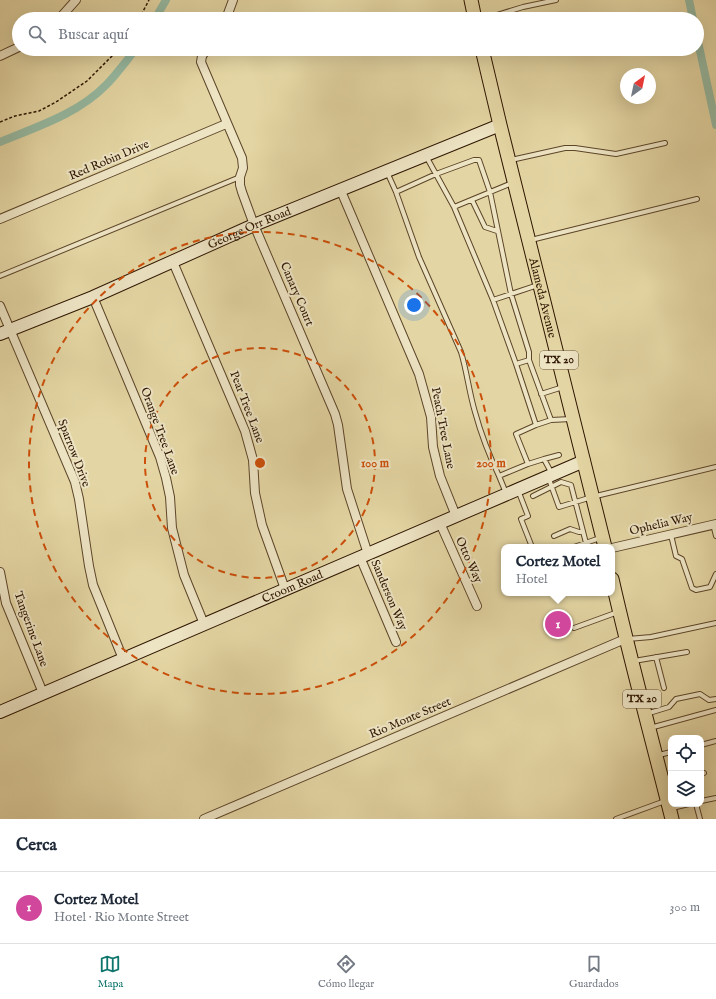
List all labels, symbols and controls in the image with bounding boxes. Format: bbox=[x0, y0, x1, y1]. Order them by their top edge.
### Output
search box bbox=[12, 12, 704, 56]
icon: search bbox=[26, 23, 48, 45]
text: Buscar aquí bbox=[58, 25, 128, 44]
north arrow bbox=[620, 68, 656, 104]
street label: Red Robin Drive bbox=[67, 136, 152, 184]
street label: George Orr Road bbox=[205, 203, 294, 252]
street label: Alameda Avenue bbox=[526, 255, 560, 340]
street label: Canary Court bbox=[277, 260, 317, 328]
your location bbox=[404, 295, 424, 315]
road number: TX 20 bbox=[540, 351, 578, 369]
street label: Pear Tree Lane bbox=[226, 369, 268, 446]
street label: Orange Tree Lane bbox=[137, 385, 183, 477]
street label: Peach Tree Lane bbox=[428, 386, 458, 471]
street label: Sparrow Drive bbox=[53, 417, 94, 490]
centre of rings bbox=[253, 456, 267, 470]
text: 100 m bbox=[361, 456, 390, 471]
text: 200 m bbox=[476, 456, 506, 471]
street label: Ophelia Way bbox=[628, 509, 694, 540]
street label: Otto Way bbox=[452, 535, 486, 585]
popup bbox=[501, 544, 615, 596]
text: Cortez Motel bbox=[516, 552, 600, 571]
street label: Sanderson Way bbox=[367, 557, 411, 633]
street label: Croom Road bbox=[259, 566, 325, 606]
text: Hotel bbox=[516, 571, 548, 588]
street label: Tangerine Lane bbox=[10, 589, 52, 669]
pin: 1 bbox=[545, 609, 571, 639]
road number: TX 20 bbox=[623, 690, 661, 708]
street label: Rio Monte Street bbox=[367, 694, 453, 742]
map controls bbox=[668, 735, 704, 807]
button: locate bbox=[668, 735, 704, 771]
button: layers bbox=[668, 771, 704, 807]
text: Cerca bbox=[16, 835, 57, 856]
text: Cortez Motel bbox=[54, 890, 139, 909]
text: 1 bbox=[27, 899, 31, 916]
text: 300 m bbox=[669, 899, 700, 916]
text: Hotel · Rio Monte Street bbox=[54, 909, 189, 926]
tab: Mapa bbox=[97, 953, 123, 991]
tab: Cómo llegar bbox=[318, 953, 374, 991]
tab: Guardados bbox=[569, 953, 619, 991]

